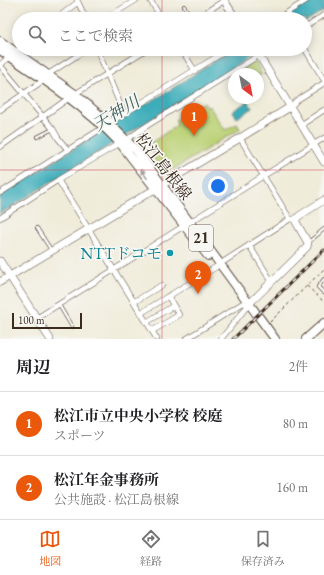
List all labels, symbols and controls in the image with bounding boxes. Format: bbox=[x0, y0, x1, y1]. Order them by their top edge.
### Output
search box bbox=[12, 12, 312, 56]
icon: search bbox=[26, 23, 48, 45]
text: ここで検索 bbox=[58, 26, 133, 45]
north arrow bbox=[228, 68, 264, 104]
water label: 天神川 bbox=[89, 89, 145, 136]
pin: 1 bbox=[181, 103, 207, 136]
street label: 松江島根線 bbox=[131, 128, 197, 204]
one-way arrow bbox=[140, 168, 148, 179]
your location bbox=[208, 176, 228, 196]
road number: 21 bbox=[189, 225, 213, 251]
place label: NTTドコモ bbox=[81, 243, 162, 264]
marker: NTTドコモ bbox=[165, 248, 175, 258]
pin: 2 bbox=[185, 261, 211, 294]
scale bar bbox=[12, 311, 82, 330]
text: 100 m bbox=[18, 313, 45, 327]
text: 周辺 bbox=[16, 356, 50, 378]
text: 2件 bbox=[289, 358, 308, 375]
text: 松江市立中央小学校 校庭 bbox=[54, 406, 223, 425]
text: 1 bbox=[26, 415, 32, 432]
text: 80 m bbox=[283, 415, 308, 432]
text: スポーツ bbox=[54, 427, 105, 444]
text: 松江年金事務所 bbox=[54, 470, 159, 489]
text: 2 bbox=[26, 479, 32, 496]
text: 160 m bbox=[277, 479, 308, 496]
text: 公共施設 · 松江島根線 bbox=[54, 491, 179, 508]
tab: 地図 bbox=[39, 528, 61, 568]
tab: 経路 bbox=[140, 528, 162, 568]
tab: 保存済み bbox=[241, 528, 285, 568]

